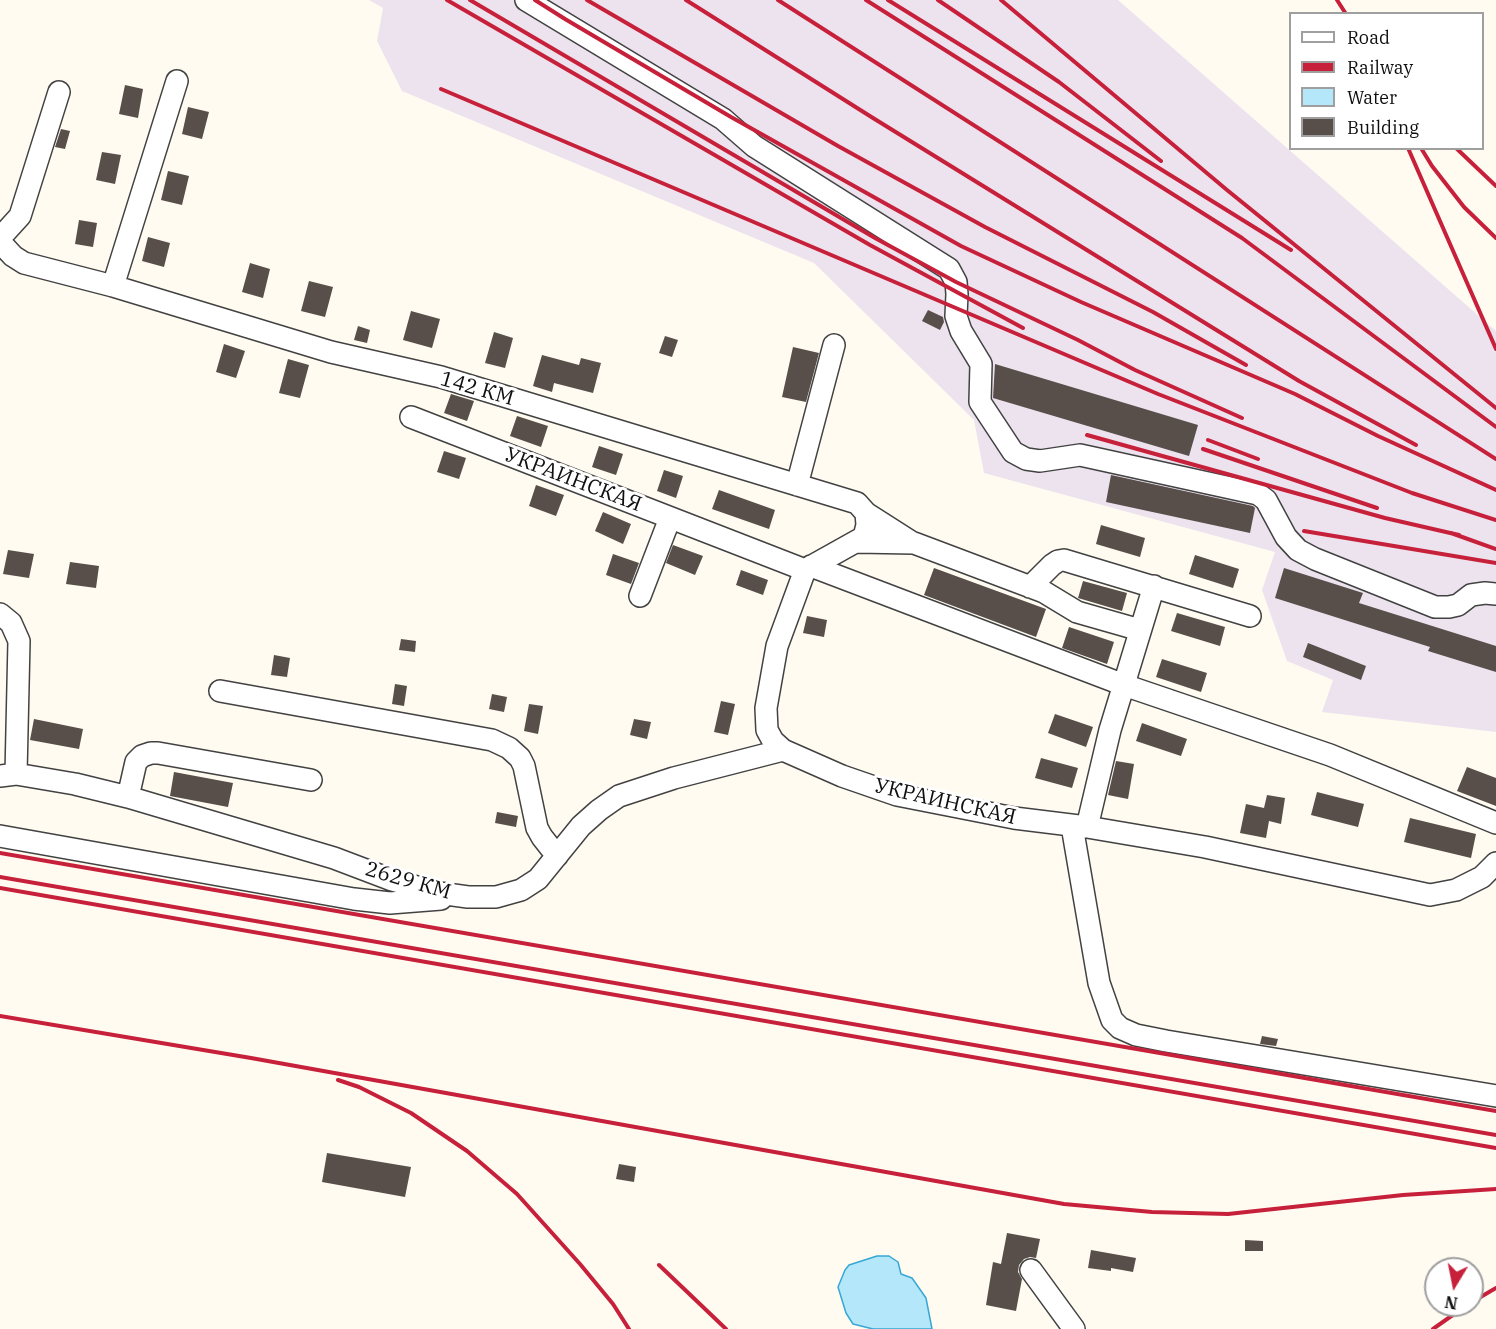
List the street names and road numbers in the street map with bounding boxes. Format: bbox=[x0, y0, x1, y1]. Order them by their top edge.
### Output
street label: 142 КМ bbox=[437, 366, 517, 412]
street label: УКРАИНСКАЯ bbox=[501, 442, 645, 518]
street label: УКРАИНСКАЯ bbox=[872, 773, 1018, 831]
street label: 2629 КМ bbox=[362, 857, 454, 905]

